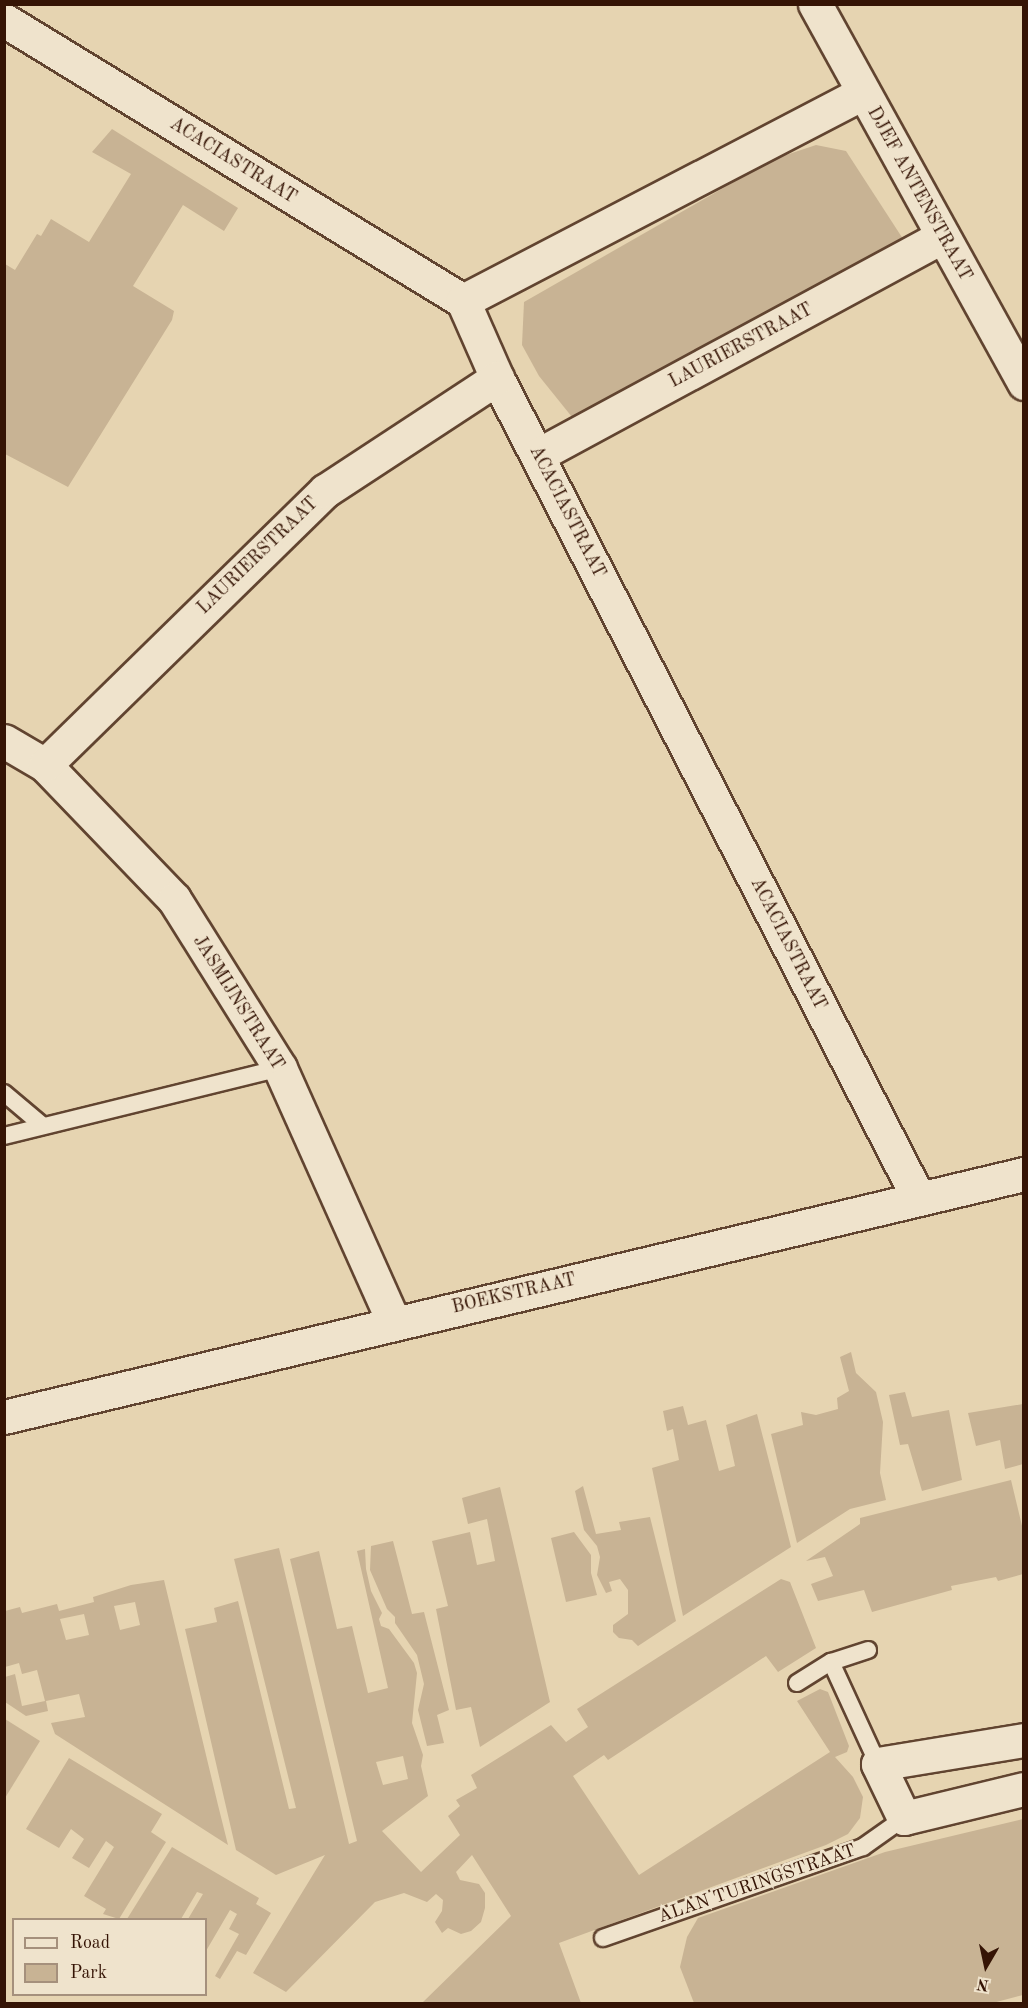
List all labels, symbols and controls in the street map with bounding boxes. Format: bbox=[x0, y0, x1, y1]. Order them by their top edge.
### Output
street label: DJEF ANTENSTRAAT bbox=[862, 103, 976, 285]
street label: ACACIASTRAAT bbox=[166, 113, 300, 209]
street label: LAURIERSTRAAT bbox=[666, 299, 816, 393]
street label: ACACIASTRAAT bbox=[524, 442, 610, 582]
street label: LAURIERSTRAAT bbox=[193, 493, 323, 619]
street label: ACACIASTRAAT bbox=[745, 874, 831, 1014]
street label: JASMIJNSTRAAT bbox=[188, 932, 288, 1074]
street label: BOEKSTRAAT bbox=[450, 1269, 578, 1319]
street label: ALAN TURINGSTRAAT bbox=[655, 1840, 859, 1928]
legend bbox=[12, 1918, 207, 1996]
text: Road bbox=[70, 1934, 110, 1952]
north arrow bbox=[956, 1936, 1016, 1996]
text: Park bbox=[70, 1964, 107, 1982]
text: N bbox=[976, 1975, 990, 1993]

